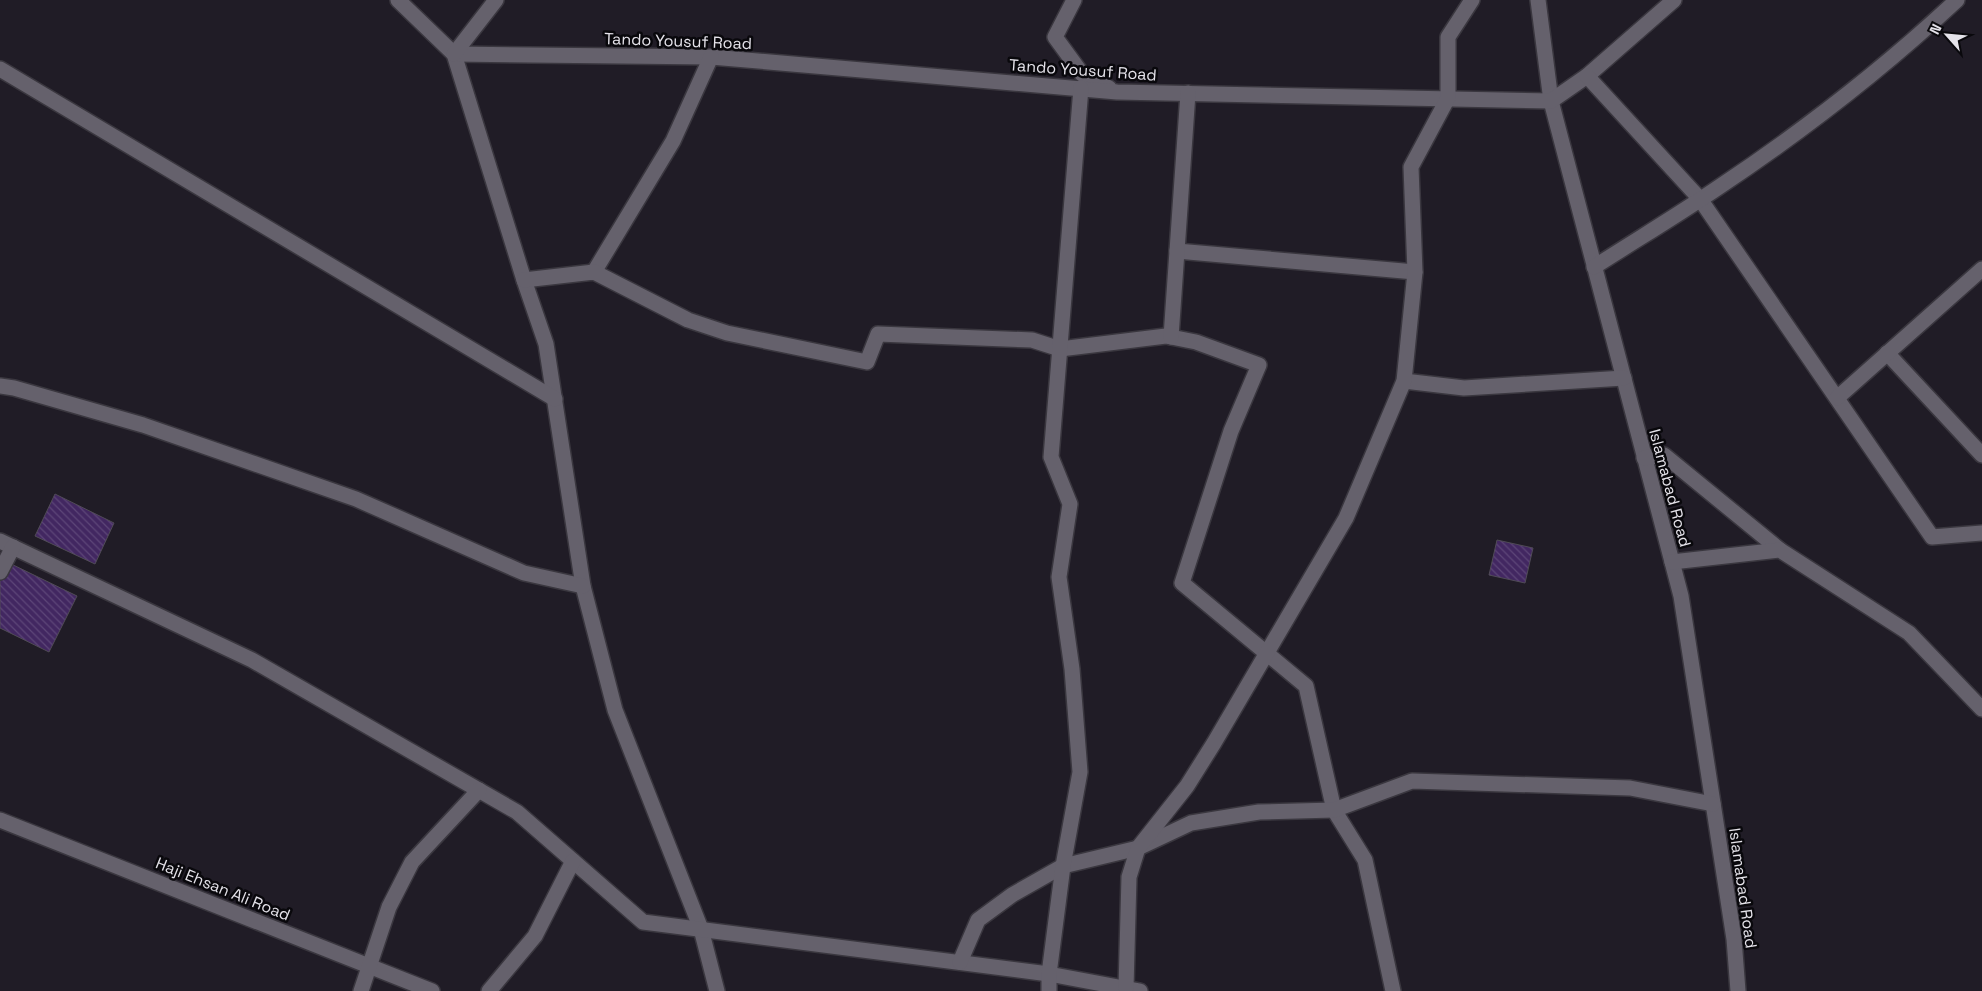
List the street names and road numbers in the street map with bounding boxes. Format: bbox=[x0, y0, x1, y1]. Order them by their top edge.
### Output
street label: Tando Yousuf Road bbox=[604, 28, 752, 54]
street label: Tando Yousuf Road bbox=[1009, 54, 1157, 86]
street label: Islamabad Road bbox=[1644, 427, 1696, 549]
street label: Islamabad Road bbox=[1724, 826, 1762, 950]
street label: Haji Ehsan Ali Road bbox=[153, 852, 293, 926]

